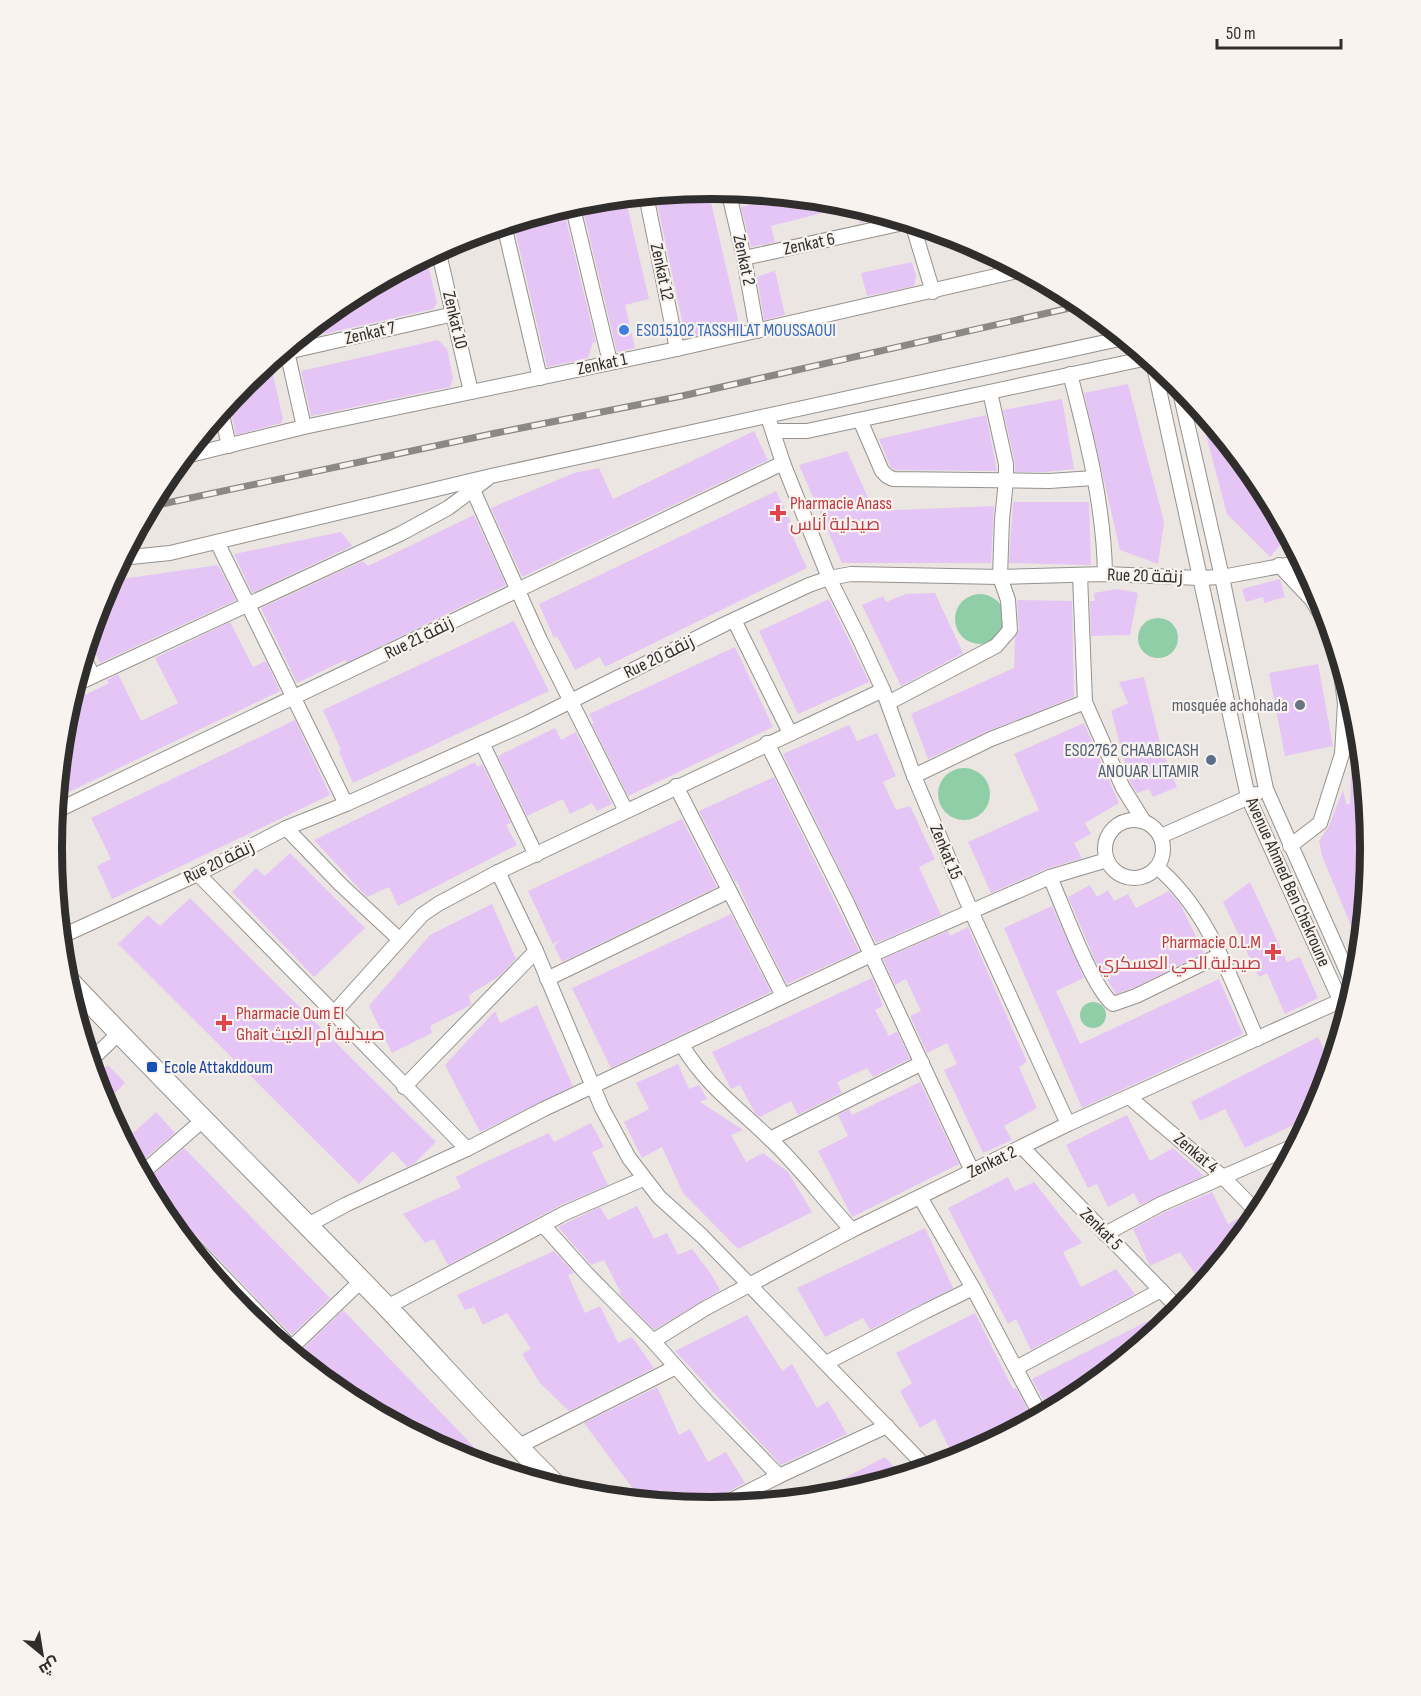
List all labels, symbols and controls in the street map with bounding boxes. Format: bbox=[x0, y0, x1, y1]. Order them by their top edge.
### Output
scale bar bbox=[1217, 12, 1342, 50]
text: 50 m bbox=[1226, 23, 1256, 44]
street label: Zenkat 6 bbox=[781, 228, 837, 260]
street label: Zenkat 2 bbox=[728, 233, 760, 287]
street label: Zenkat 12 bbox=[646, 241, 678, 303]
street label: Zenkat 10 bbox=[438, 289, 472, 351]
street label: Zenkat 7 bbox=[343, 317, 398, 349]
place label: ES015102 TASSHILAT MOUSSAOUI bbox=[636, 320, 836, 341]
marker: ES015102 TASSHILAT MOUSSAOUI bbox=[617, 323, 631, 337]
street label: Zenkat 1 bbox=[575, 348, 630, 380]
place label: Pharmacie Anass صيدلية أناس bbox=[790, 493, 892, 535]
marker: Pharmacie Anass صيدلية أناس bbox=[771, 506, 785, 520]
street label: Rue 20 زنقة bbox=[1107, 564, 1183, 588]
street label: Rue 21 زنقة bbox=[381, 612, 457, 664]
street label: Rue 20 زنقة bbox=[620, 631, 698, 683]
place label: mosquée achohada bbox=[1172, 695, 1288, 716]
marker: mosquée achohada bbox=[1293, 698, 1307, 712]
place label: ES02762 CHAABICASH ANOUAR LITAMIR bbox=[1064, 740, 1199, 782]
marker: ES02762 CHAABICASH ANOUAR LITAMIR bbox=[1204, 753, 1218, 767]
street label: Avenue Ahmed Ben Chekroune bbox=[1241, 793, 1335, 970]
street label: Zenkat 15 bbox=[925, 821, 967, 883]
street label: Rue 20 زنقة bbox=[180, 836, 258, 888]
place label: Pharmacie O.L.M صيدلية الحي العسكري bbox=[1098, 932, 1261, 977]
marker: Pharmacie O.L.M صيدلية الحي العسكري bbox=[1266, 945, 1280, 959]
place label: Pharmacie Oum El Ghait صيدلية أم الغيث bbox=[236, 1003, 385, 1046]
marker: Pharmacie Oum El Ghait صيدلية أم الغيث bbox=[217, 1016, 231, 1030]
place label: Ecole Attakddoum bbox=[164, 1057, 273, 1078]
marker: Ecole Attakddoum bbox=[145, 1060, 159, 1074]
street label: Zenkat 4 bbox=[1169, 1128, 1223, 1178]
street label: Zenkat 2 bbox=[964, 1141, 1020, 1183]
street label: Zenkat 5 bbox=[1075, 1203, 1127, 1255]
north arrow bbox=[12, 1624, 72, 1684]
text: ش bbox=[35, 1652, 62, 1679]

